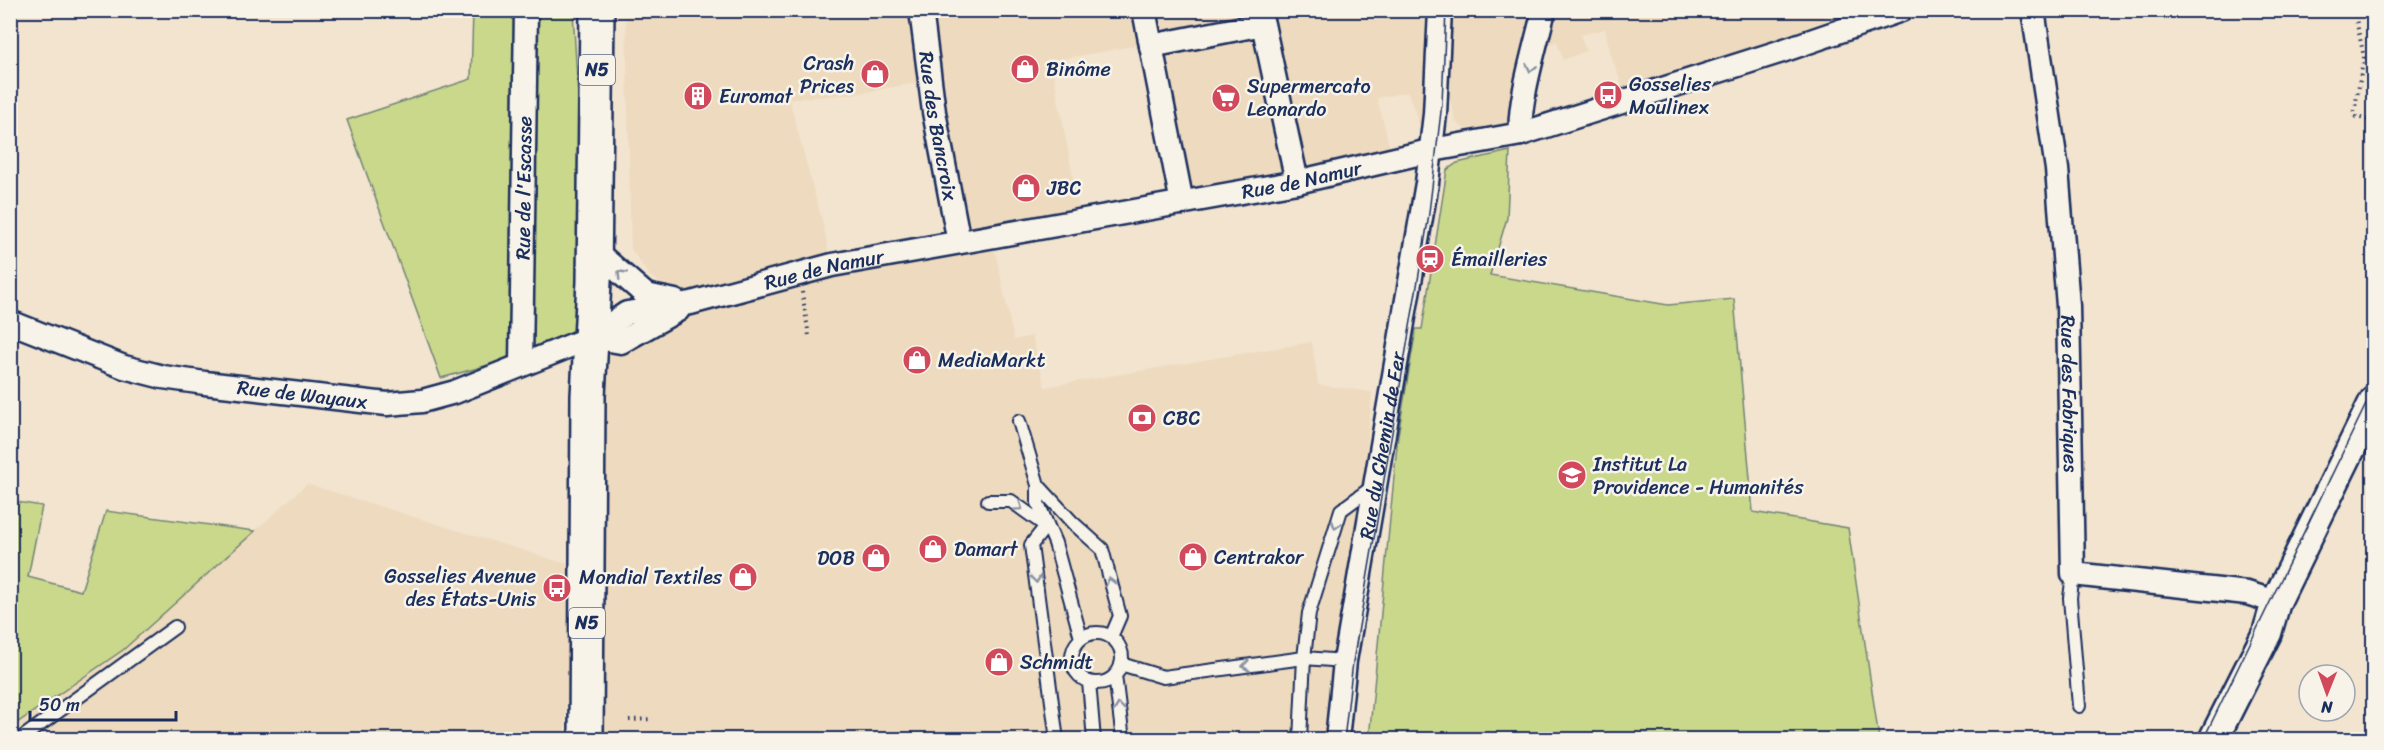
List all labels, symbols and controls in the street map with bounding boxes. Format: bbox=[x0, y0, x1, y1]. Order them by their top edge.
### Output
place label: Crash Prices bbox=[800, 46, 855, 104]
street label: Rue des Bancroix bbox=[909, 49, 968, 204]
place label: Binôme bbox=[1046, 52, 1111, 87]
shop icon: Binôme bbox=[1009, 53, 1041, 85]
road number: N5 bbox=[579, 55, 615, 85]
shop icon: Crash Prices bbox=[859, 58, 891, 90]
one-way arrow bbox=[1526, 62, 1539, 72]
place label: Gosselies Moulinex bbox=[1629, 67, 1712, 125]
place label: Supermercato Leonardo bbox=[1247, 69, 1371, 127]
place label: Euromat bbox=[719, 79, 794, 114]
bus stop icon: Gosselies Moulinex bbox=[1592, 79, 1624, 111]
building icon: Euromat bbox=[682, 80, 714, 112]
supermarket icon: Supermercato Leonardo bbox=[1210, 82, 1242, 114]
street label: Rue de l'Escasse bbox=[505, 116, 542, 260]
street label: Rue de Namur bbox=[1239, 150, 1366, 209]
place label: JBC bbox=[1046, 171, 1081, 206]
shop icon: JBC bbox=[1010, 172, 1042, 204]
street label: Rue de Namur bbox=[760, 238, 887, 300]
place label: Émailleries bbox=[1451, 242, 1548, 277]
station icon: Émailleries bbox=[1414, 243, 1446, 275]
one-way arrow bbox=[617, 271, 628, 281]
street label: Rue des Fabriques bbox=[2051, 315, 2089, 474]
place label: MediaMarkt bbox=[938, 343, 1046, 378]
shop icon: MediaMarkt bbox=[901, 344, 933, 376]
street label: Rue du Chemin de Fer bbox=[1349, 348, 1415, 542]
street label: Rue de Wayaux bbox=[235, 369, 370, 419]
place label: CBC bbox=[1163, 401, 1200, 436]
bank icon: CBC bbox=[1126, 402, 1158, 434]
place label: Institut La Providence - Humanités bbox=[1592, 447, 1804, 505]
school or university icon: Institut La Providence - Humanités bbox=[1556, 459, 1588, 491]
one-way arrow bbox=[1013, 500, 1024, 511]
one-way arrow bbox=[1331, 519, 1344, 530]
place label: Damart bbox=[954, 532, 1019, 567]
shop icon: Damart bbox=[917, 533, 949, 565]
place label: Centrakor bbox=[1214, 540, 1305, 575]
place label: DOB bbox=[817, 541, 855, 576]
shop icon: Centrakor bbox=[1177, 541, 1209, 573]
shop icon: DOB bbox=[860, 542, 892, 574]
place label: Gosselies Avenue des États-Unis bbox=[384, 559, 537, 617]
place label: Mondial Textiles bbox=[579, 560, 723, 595]
shop icon: Mondial Textiles bbox=[727, 561, 759, 593]
bus stop icon: Gosselies Avenue des États-Unis bbox=[541, 572, 573, 604]
one-way arrow bbox=[1029, 574, 1041, 584]
one-way arrow bbox=[1105, 577, 1118, 587]
road number: N5 bbox=[569, 608, 605, 638]
place label: Schmidt bbox=[1020, 645, 1093, 680]
shop icon: Schmidt bbox=[983, 646, 1015, 678]
one-way arrow bbox=[1241, 659, 1250, 672]
north arrow bbox=[2297, 663, 2357, 723]
scale bar bbox=[30, 684, 176, 722]
text: 50 m bbox=[39, 689, 80, 721]
text: N bbox=[2320, 693, 2334, 722]
one-way arrow bbox=[1114, 703, 1126, 712]

